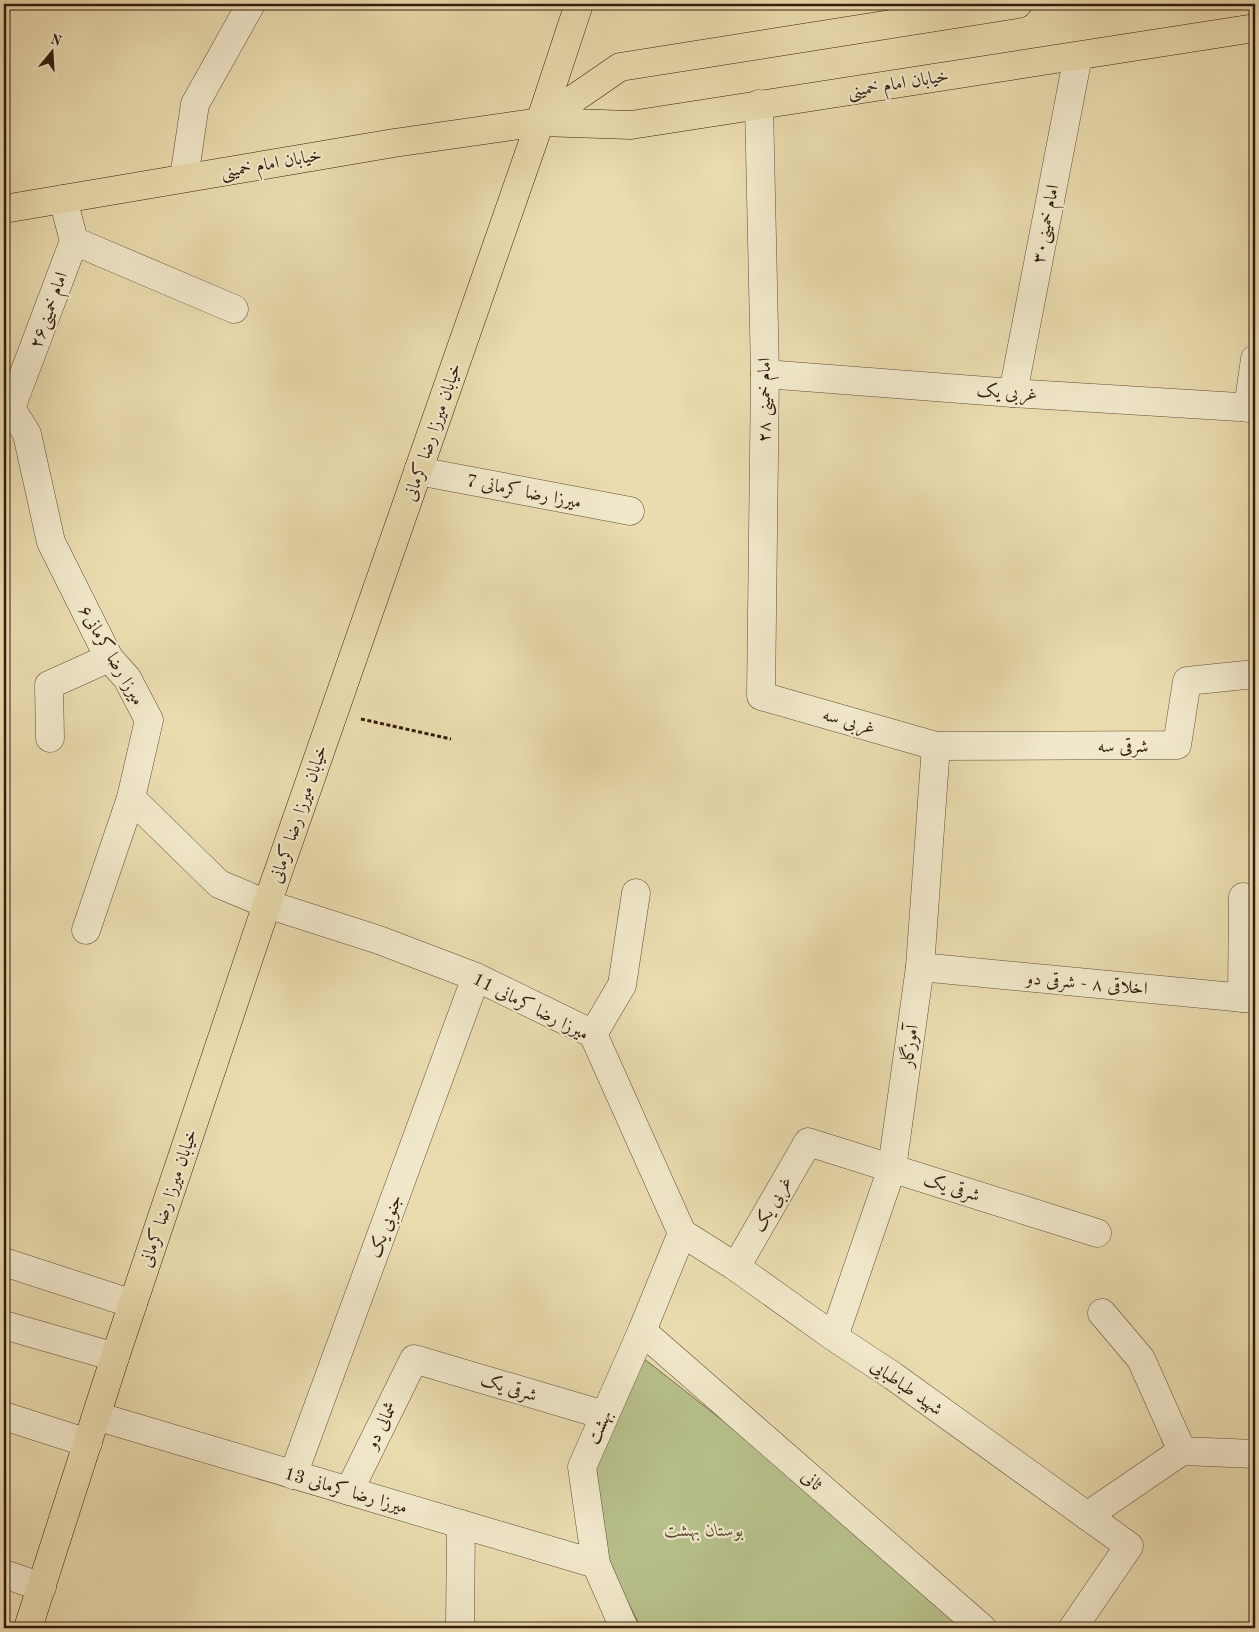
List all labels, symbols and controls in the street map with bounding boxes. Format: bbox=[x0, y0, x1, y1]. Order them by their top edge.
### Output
north arrow bbox=[28, 28, 78, 78]
text: N bbox=[48, 32, 63, 49]
street label: خیابان امام خمینی bbox=[846, 67, 951, 107]
street label: خیابان امام خمینی bbox=[219, 146, 324, 188]
street label: امام خمینی۳۰ bbox=[1030, 183, 1068, 266]
street label: امام خمینی۲۶ bbox=[27, 270, 77, 353]
street label: امام خمینی ۲۸ bbox=[756, 357, 780, 442]
street label: خیابان میرزا رضا کرمانی bbox=[399, 360, 466, 504]
street label: غربی یک bbox=[976, 381, 1038, 407]
street label: میرزا رضا کرمانی 7 bbox=[465, 470, 583, 513]
street label: میرزا رضا کرمانی۶ bbox=[74, 602, 149, 709]
street label: غربی سه bbox=[819, 706, 877, 741]
street label: شرقی سه bbox=[1097, 737, 1149, 758]
street label: خیابان میرزا رضا کرمانی bbox=[265, 742, 332, 886]
street label: میرزا رضا کرمانی 11 bbox=[469, 968, 592, 1045]
street label: اخلاقی ۸ - شرقی دو bbox=[1023, 969, 1148, 1000]
street label: آموزگار bbox=[895, 1021, 923, 1071]
street label: خیابان میرزا رضا کرمانی bbox=[135, 1126, 202, 1270]
street label: شرقی یک bbox=[921, 1170, 982, 1207]
street label: غربی یک bbox=[749, 1173, 798, 1237]
street label: جنوبی یک bbox=[365, 1192, 408, 1261]
street label: شهید طباطبایی bbox=[866, 1357, 946, 1421]
street label: شرقی یک bbox=[478, 1370, 539, 1407]
street label: شمالی دو bbox=[362, 1399, 402, 1454]
street label: بهشت bbox=[584, 1407, 617, 1448]
street label: میرزا رضا کرمانی 13 bbox=[282, 1463, 410, 1518]
street label: ثانی bbox=[798, 1467, 826, 1495]
park label: بوستان بهشت bbox=[664, 1522, 744, 1542]

